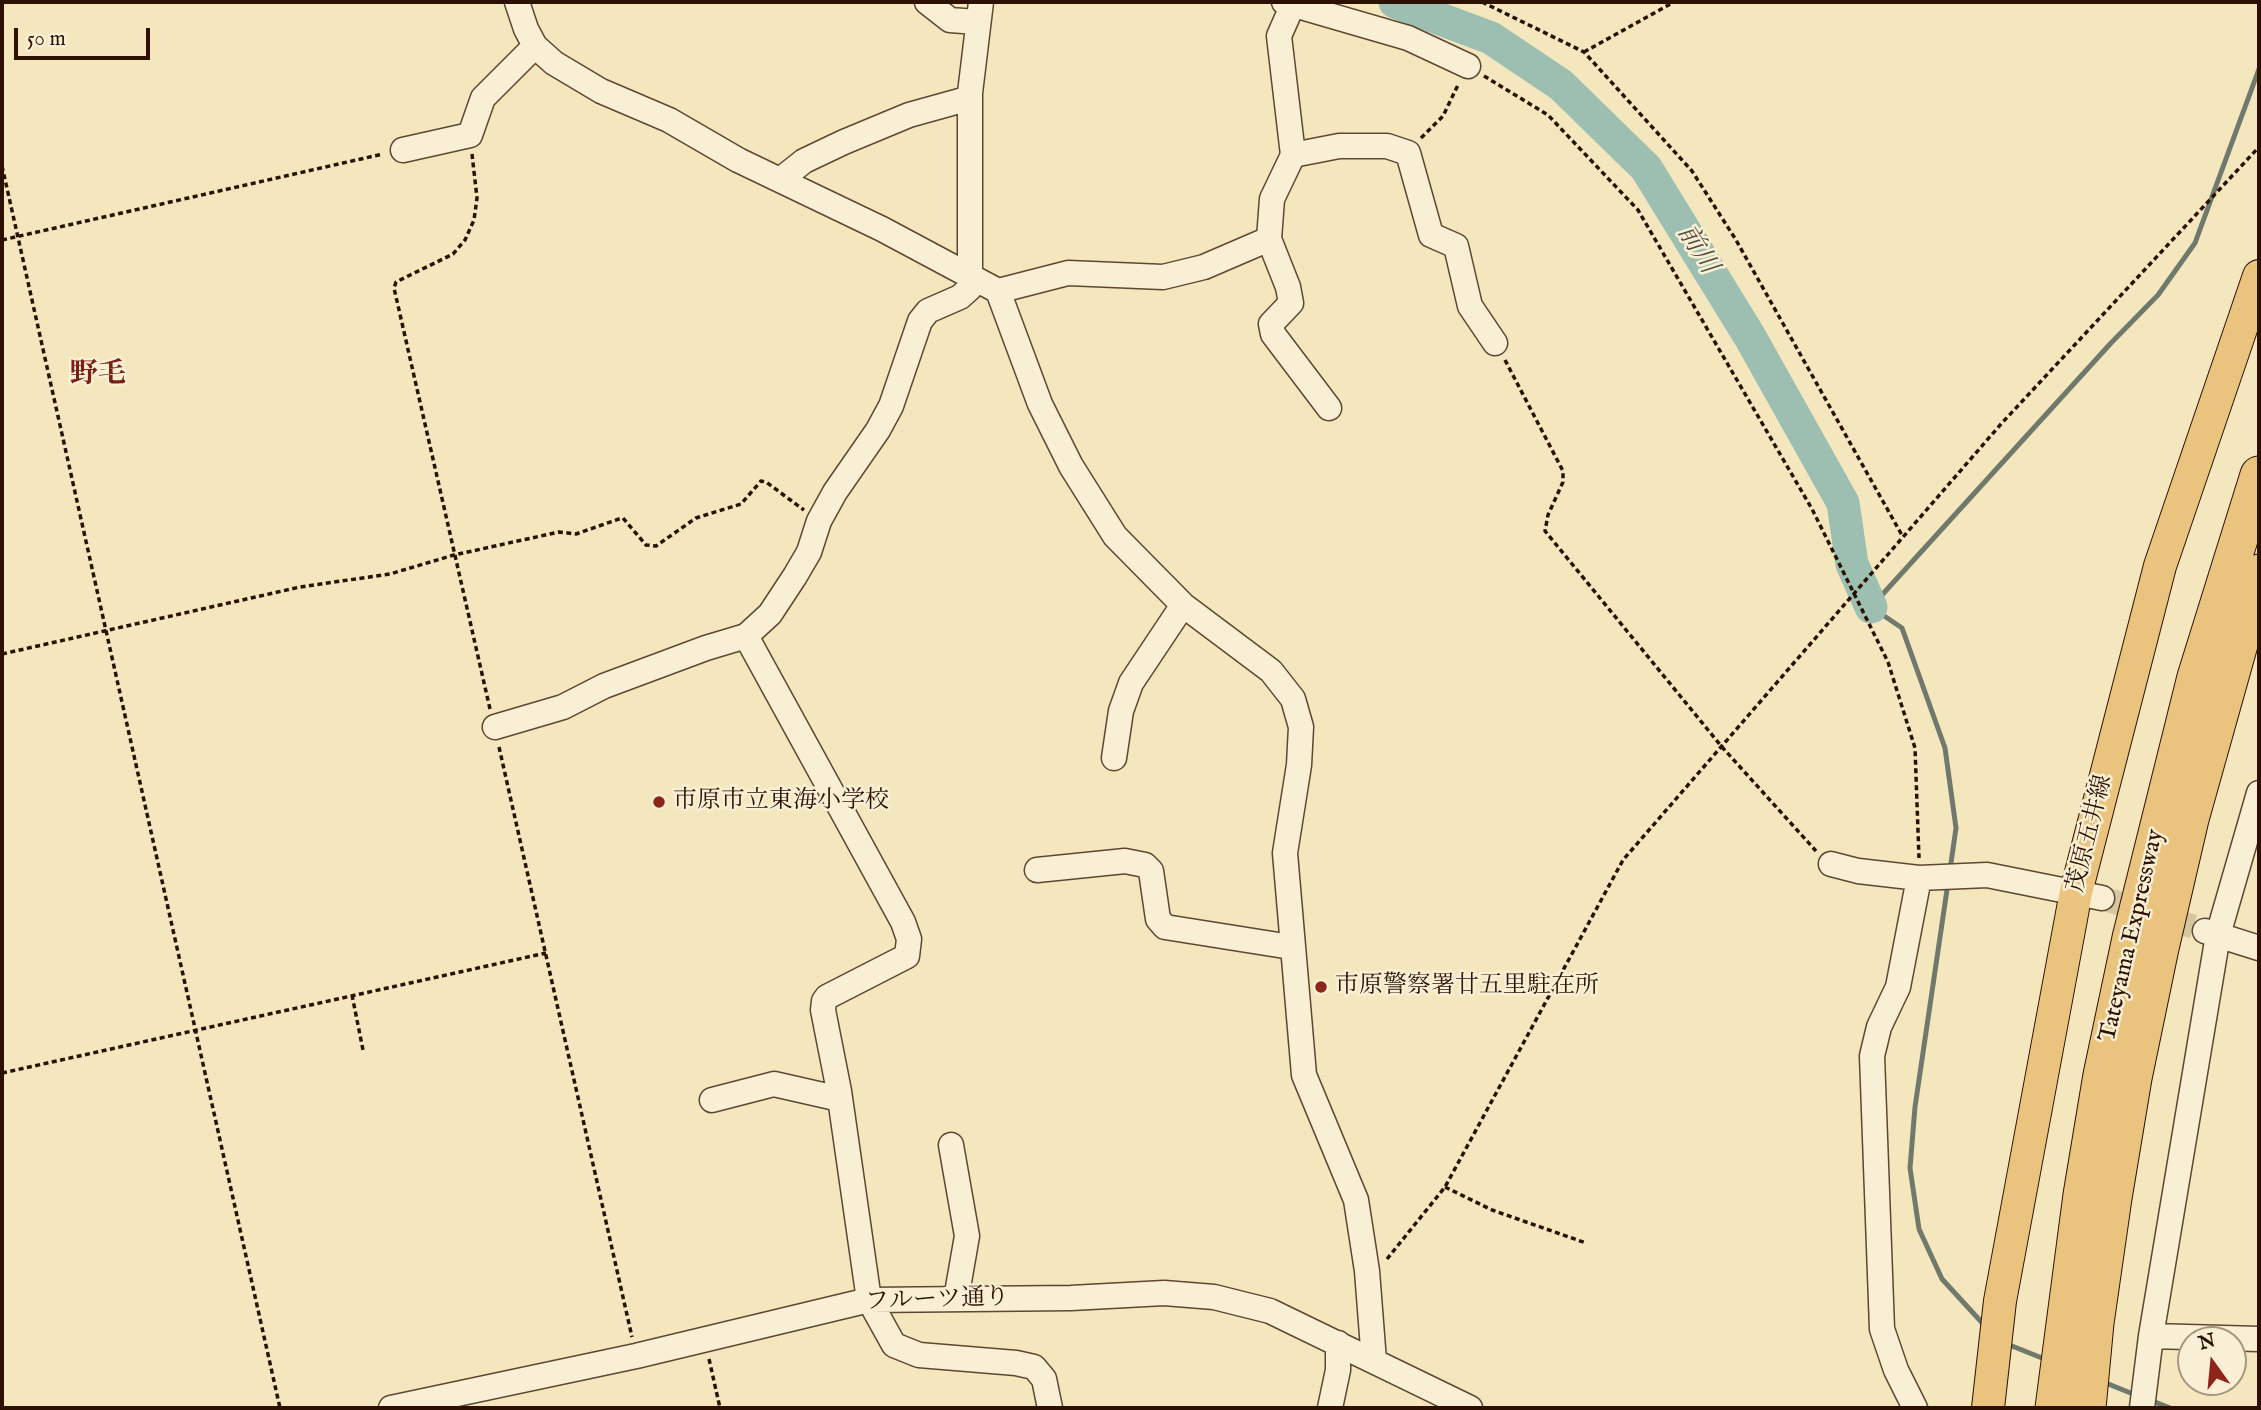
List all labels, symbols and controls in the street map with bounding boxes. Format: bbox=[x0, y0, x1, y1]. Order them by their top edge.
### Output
scale bar bbox=[18, 14, 154, 58]
text: 50 m bbox=[27, 26, 66, 53]
water label: 前川 bbox=[1669, 220, 1723, 280]
district label: 野毛 bbox=[70, 359, 126, 393]
street label: 茂原五井線 bbox=[2063, 772, 2119, 896]
place label: 市原市立東海小学校 bbox=[673, 788, 889, 816]
marker: 市原市立東海小学校 bbox=[651, 794, 667, 810]
street label: Tateyama Expressway bbox=[2095, 827, 2171, 1045]
place label: 市原警察署廿五里駐在所 bbox=[1335, 973, 1599, 1001]
marker: 市原警察署廿五里駐在所 bbox=[1313, 979, 1329, 995]
street label: フルーツ通り bbox=[865, 1284, 1009, 1318]
north arrow bbox=[2177, 1326, 2247, 1396]
text: N bbox=[2196, 1329, 2218, 1356]

